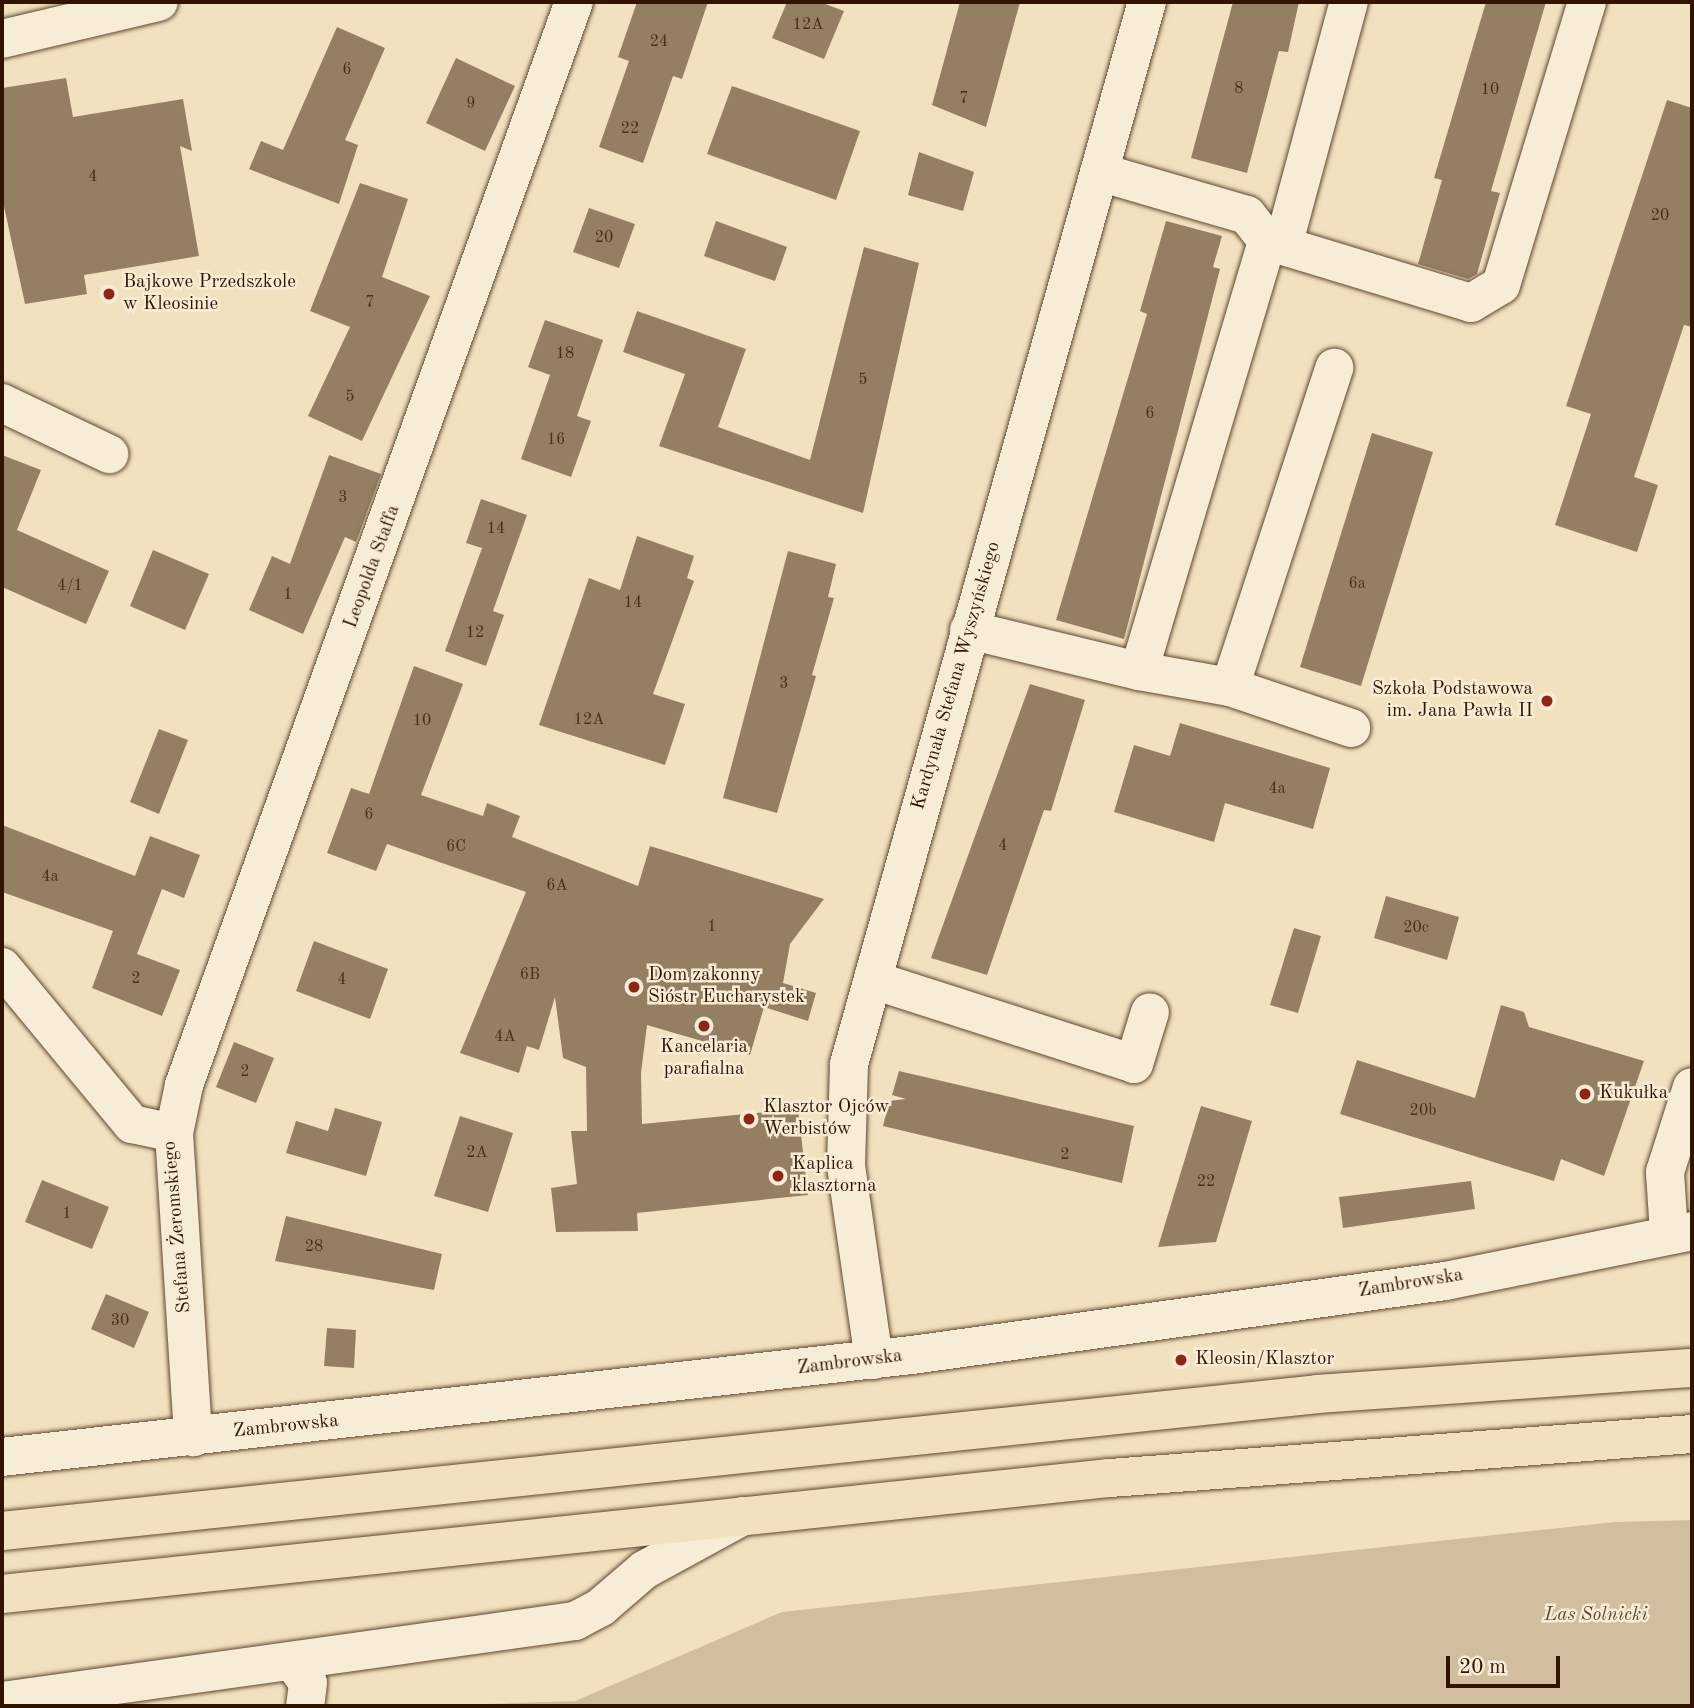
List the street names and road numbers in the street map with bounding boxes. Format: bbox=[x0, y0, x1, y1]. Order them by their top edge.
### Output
street label: Leopolda Staffa bbox=[340, 502, 406, 632]
street label: Kardynała Stefana Wyszyńskiego bbox=[908, 539, 1006, 813]
street label: Stefana Żeromskiego bbox=[159, 1140, 197, 1314]
street label: Zambrowska bbox=[1357, 1264, 1465, 1304]
street label: Zambrowska bbox=[796, 1345, 904, 1381]
street label: Zambrowska bbox=[232, 1410, 340, 1444]

